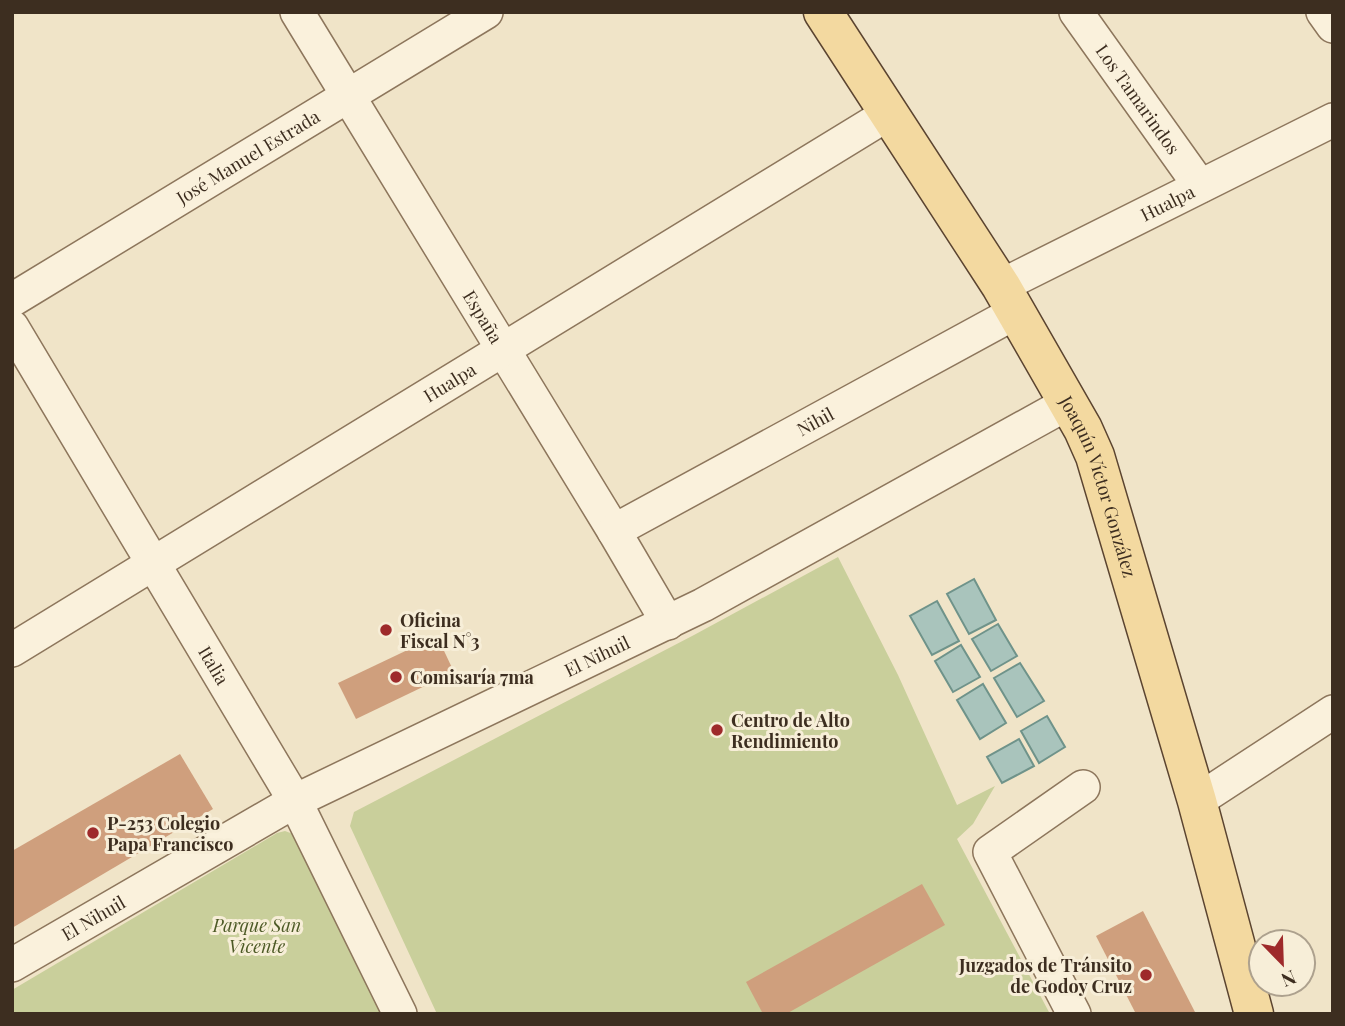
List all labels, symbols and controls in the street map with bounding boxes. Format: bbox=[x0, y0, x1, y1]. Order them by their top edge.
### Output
street label: Los Tamarindos bbox=[1091, 39, 1186, 159]
street label: José Manuel Estrada bbox=[171, 104, 324, 210]
street label: Hualpa bbox=[1136, 179, 1198, 226]
street label: España bbox=[458, 286, 509, 348]
street label: Hualpa bbox=[419, 357, 480, 407]
street label: Joaquín Víctor González bbox=[1054, 390, 1142, 580]
street label: Nihil bbox=[792, 402, 838, 441]
place label: Oficina Fiscal N°3 bbox=[400, 608, 480, 653]
marker: Oficina Fiscal N°3 bbox=[378, 622, 394, 638]
street label: El Nihuil bbox=[560, 630, 634, 682]
street label: Italia bbox=[193, 642, 235, 689]
place label: Comisaría 7ma bbox=[410, 665, 534, 689]
marker: Comisaría 7ma bbox=[388, 669, 404, 685]
place label: Centro de Alto Rendimiento bbox=[731, 708, 850, 753]
marker: Centro de Alto Rendimiento bbox=[709, 722, 725, 738]
place label: P-253 Colegio Papa Francisco bbox=[107, 811, 233, 856]
marker: P-253 Colegio Papa Francisco bbox=[85, 825, 101, 841]
street label: El Nihuil bbox=[57, 890, 130, 946]
park label: Parque San Vicente bbox=[212, 913, 301, 958]
north arrow bbox=[1247, 928, 1317, 998]
place label: Juzgados de Tránsito de Godoy Cruz bbox=[958, 953, 1132, 998]
text: N bbox=[1277, 965, 1300, 994]
marker: Juzgados de Tránsito de Godoy Cruz bbox=[1138, 967, 1154, 983]

